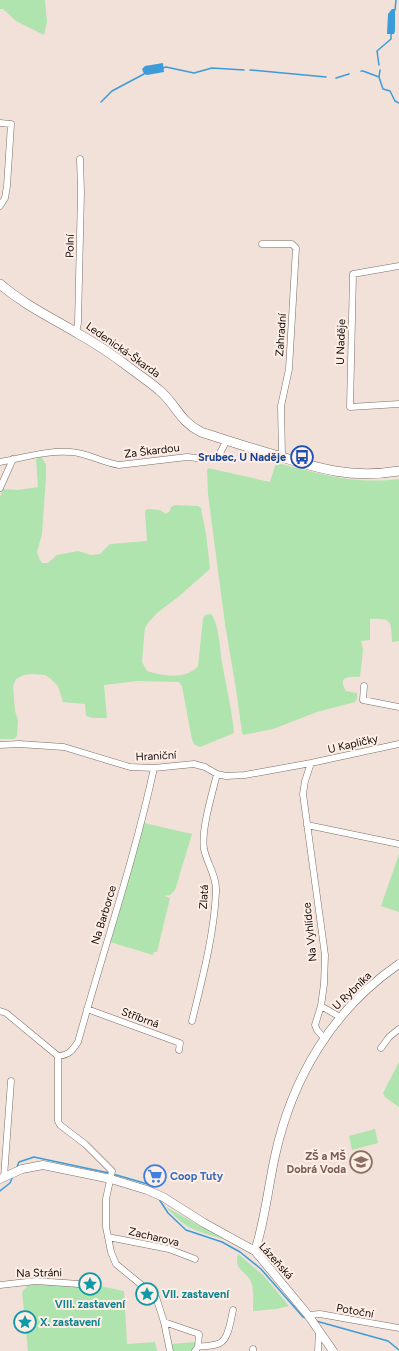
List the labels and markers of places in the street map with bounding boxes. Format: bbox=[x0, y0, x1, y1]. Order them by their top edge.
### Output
bus stop icon: Srubec, U Naděje bbox=[289, 444, 315, 470]
place label: Srubec, U Naděje bbox=[198, 451, 286, 464]
place label: ZŠ a MŠ Dobrá Voda bbox=[286, 1149, 346, 1176]
school or university icon: ZŠ a MŠ Dobrá Voda bbox=[348, 1149, 374, 1175]
supermarket icon: Coop Tuty bbox=[142, 1163, 168, 1189]
place label: Coop Tuty bbox=[170, 1170, 224, 1183]
place icon: VIII. zastavení bbox=[77, 1271, 103, 1297]
place icon: VII. zastavení bbox=[134, 1281, 160, 1307]
place label: VII. zastavení bbox=[162, 1288, 230, 1301]
place label: VIII. zastavení bbox=[55, 1298, 126, 1311]
place icon: X. zastavení bbox=[12, 1309, 38, 1335]
place label: X. zastavení bbox=[40, 1316, 101, 1329]

